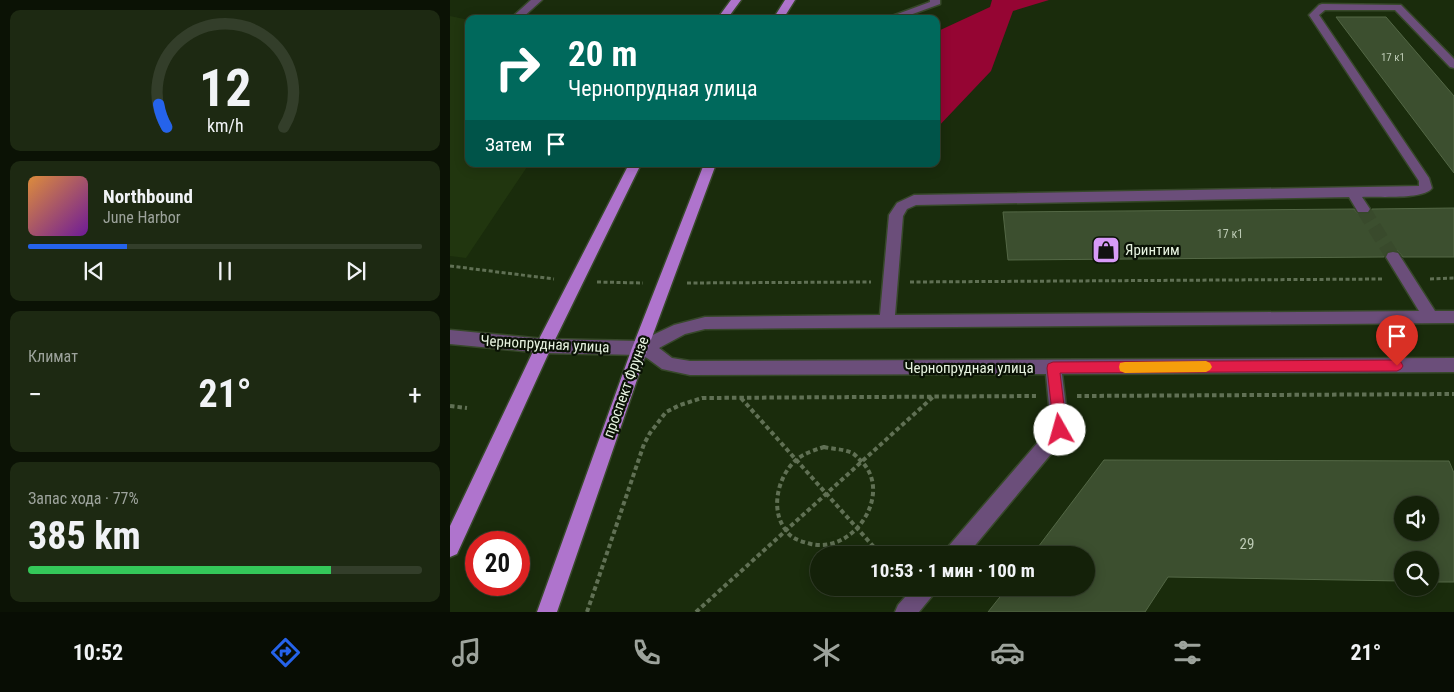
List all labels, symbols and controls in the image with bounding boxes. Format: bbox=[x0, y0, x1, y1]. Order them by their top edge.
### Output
text: 20 m bbox=[568, 34, 637, 75]
icon: right bbox=[485, 35, 550, 100]
house number: 17 к1 bbox=[1381, 51, 1405, 64]
text: 12 bbox=[199, 58, 251, 119]
text: Чернопрудная улица bbox=[568, 76, 758, 101]
text: km/h bbox=[207, 115, 243, 136]
icon: arrive bbox=[542, 130, 570, 158]
text: Затем bbox=[485, 133, 532, 156]
text: Northbound bbox=[103, 185, 193, 208]
text: June Harbor bbox=[103, 208, 181, 227]
house number: 17 к1 bbox=[1217, 227, 1243, 241]
shop icon: Яринтим bbox=[1091, 235, 1121, 265]
place label: Яринтим bbox=[1125, 241, 1180, 259]
icon: previous bbox=[80, 257, 108, 285]
icon: pause bbox=[211, 257, 239, 285]
icon: next bbox=[342, 257, 370, 285]
pin bbox=[1376, 315, 1418, 366]
icon: arrive bbox=[1383, 322, 1411, 350]
street label: Чернопрудная улица bbox=[480, 332, 610, 356]
street label: проспект Фрунзе bbox=[599, 334, 653, 440]
text: Климат bbox=[28, 347, 78, 366]
street label: Чернопрудная улица bbox=[904, 359, 1034, 377]
text: 21° bbox=[198, 372, 252, 416]
text: − bbox=[28, 378, 42, 411]
text: + bbox=[408, 378, 422, 411]
position arrow bbox=[1033, 403, 1085, 455]
text: Запас хода · 77% bbox=[28, 489, 139, 508]
map controls bbox=[1394, 496, 1439, 596]
button: sound bbox=[1394, 496, 1439, 541]
text: 385 km bbox=[28, 514, 141, 558]
speed limit sign: 20 bbox=[465, 531, 530, 596]
house number: 29 bbox=[1240, 535, 1254, 553]
button: search bbox=[1394, 551, 1439, 596]
text: 10:53 · 1 мин · 100 m bbox=[870, 559, 1035, 582]
icon: directions bbox=[268, 635, 303, 670]
icon: music bbox=[449, 635, 484, 670]
icon: phone bbox=[629, 635, 664, 670]
icon: climate bbox=[809, 635, 844, 670]
icon: car bbox=[990, 635, 1025, 670]
icon: filters bbox=[1170, 635, 1205, 670]
text: 10:52 bbox=[73, 640, 123, 665]
text: 21° bbox=[1350, 640, 1381, 665]

